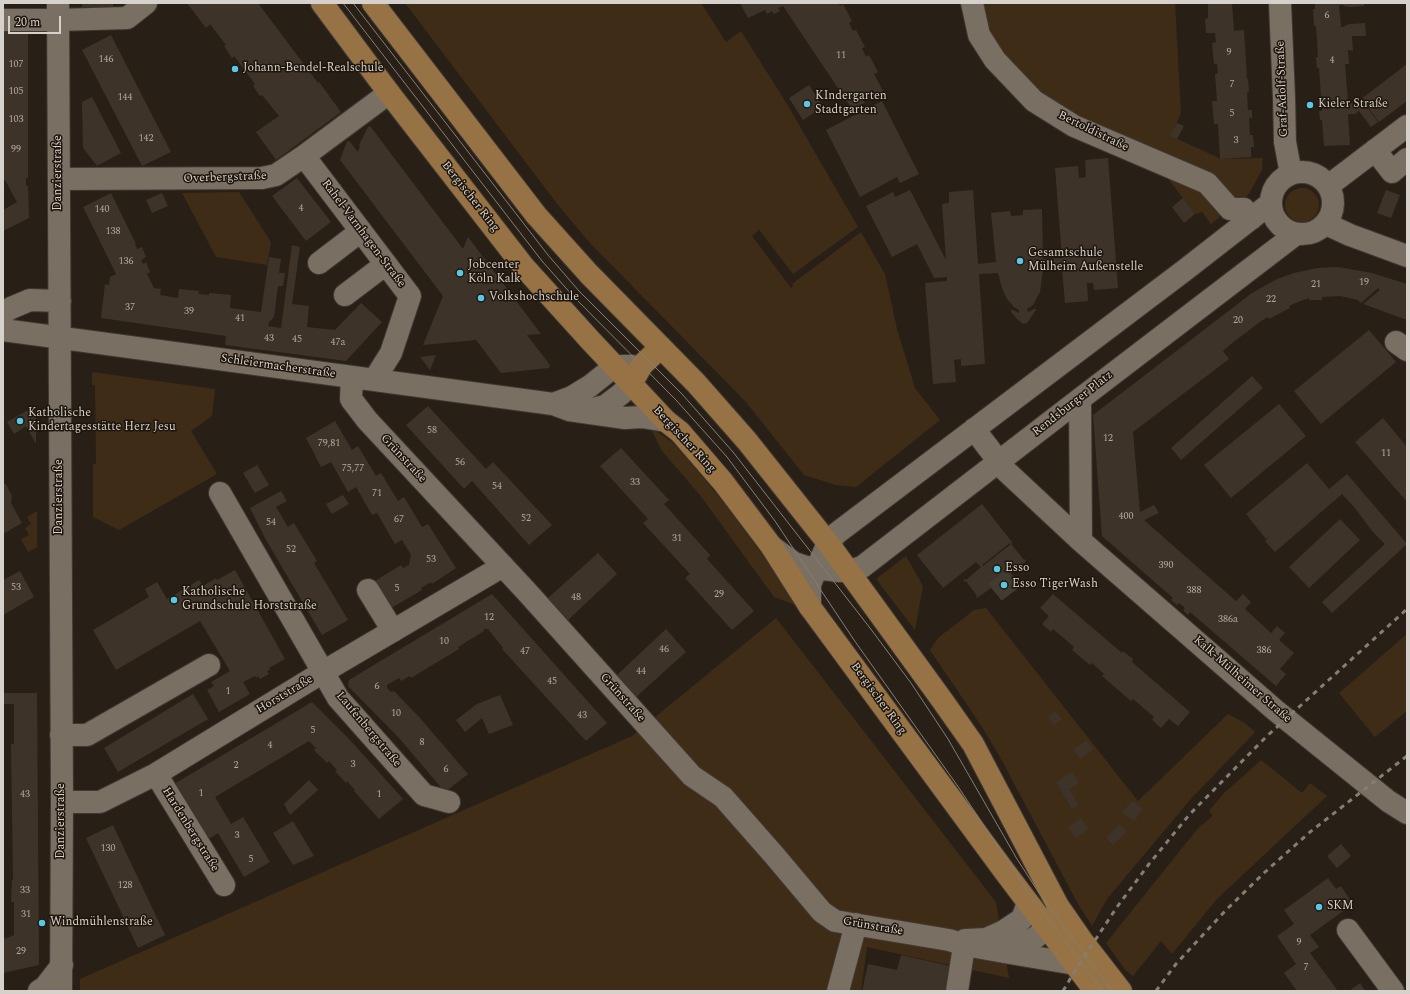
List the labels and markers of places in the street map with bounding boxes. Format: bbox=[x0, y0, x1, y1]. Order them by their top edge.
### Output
place label: Johann-Bendel-Realschule bbox=[243, 62, 384, 76]
marker: Johann-Bendel-Realschule bbox=[230, 64, 240, 74]
place label: KIndergarten Stadtgarten bbox=[815, 90, 887, 118]
place label: Kieler Straße bbox=[1318, 98, 1388, 112]
marker: KIndergarten Stadtgarten bbox=[802, 99, 812, 109]
marker: Kieler Straße bbox=[1305, 100, 1315, 110]
place label: Gesamtschule Mülheim Außenstelle bbox=[1028, 247, 1143, 275]
marker: Gesamtschule Mülheim Außenstelle bbox=[1015, 256, 1025, 266]
place label: Jobcenter Köln Kalk bbox=[468, 259, 521, 287]
marker: Jobcenter Köln Kalk bbox=[455, 268, 465, 278]
place label: Volkshochschule bbox=[489, 291, 579, 305]
marker: Volkshochschule bbox=[476, 293, 486, 303]
place label: Katholische Kindertagesstätte Herz Jesu bbox=[28, 407, 176, 435]
marker: Katholische Kindertagesstätte Herz Jesu bbox=[15, 416, 25, 426]
place label: Esso bbox=[1005, 562, 1030, 576]
marker: Esso bbox=[992, 564, 1002, 574]
place label: Esso TigerWash bbox=[1012, 578, 1098, 592]
marker: Esso TigerWash bbox=[999, 580, 1009, 590]
place label: Katholische Grundschule Horststraße bbox=[182, 586, 317, 614]
marker: Katholische Grundschule Horststraße bbox=[169, 595, 179, 605]
place label: SKM bbox=[1327, 900, 1354, 914]
marker: SKM bbox=[1314, 902, 1324, 912]
place label: Windmühlenstraße bbox=[50, 916, 153, 930]
marker: Windmühlenstraße bbox=[37, 918, 47, 928]

